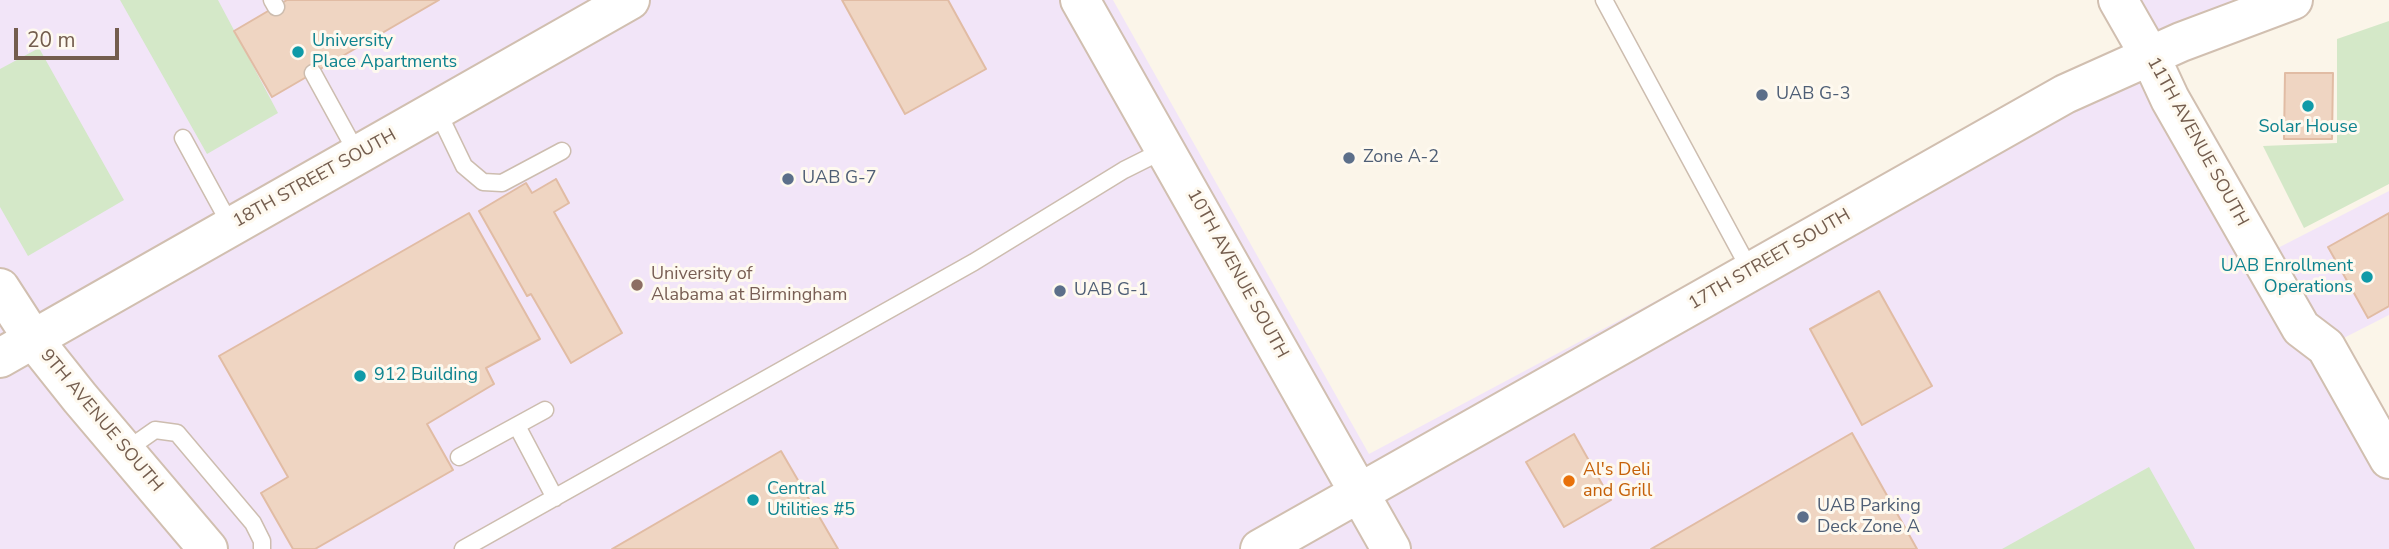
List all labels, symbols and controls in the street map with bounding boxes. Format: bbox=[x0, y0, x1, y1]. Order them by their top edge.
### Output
scale bar bbox=[18, 14, 122, 58]
text: 20 m bbox=[27, 26, 76, 54]
place label: University Place Apartments bbox=[312, 31, 457, 74]
marker: University Place Apartments bbox=[290, 44, 306, 60]
street label: 11TH AVENUE SOUTH bbox=[2142, 54, 2252, 230]
place label: UAB G-3 bbox=[1776, 84, 1850, 106]
marker: UAB G-3 bbox=[1754, 87, 1770, 103]
marker: Solar House bbox=[2300, 98, 2316, 114]
place label: Solar House bbox=[2258, 117, 2358, 139]
street label: 18TH STREET SOUTH bbox=[230, 125, 400, 233]
place label: Zone A-2 bbox=[1363, 147, 1439, 169]
marker: Zone A-2 bbox=[1341, 150, 1357, 166]
place label: UAB G-7 bbox=[802, 168, 876, 190]
marker: UAB G-7 bbox=[780, 171, 796, 187]
street label: 10TH AVENUE SOUTH bbox=[1182, 186, 1292, 362]
street label: 17TH STREET SOUTH bbox=[1685, 205, 1855, 315]
place label: UAB Enrollment Operations bbox=[2221, 256, 2353, 298]
place label: University of Alabama at Birmingham bbox=[651, 264, 847, 306]
marker: UAB Enrollment Operations bbox=[2359, 269, 2375, 285]
marker: University of Alabama at Birmingham bbox=[629, 277, 645, 293]
place label: UAB G-1 bbox=[1074, 280, 1148, 302]
marker: UAB G-1 bbox=[1052, 283, 1068, 299]
street label: 9TH AVENUE SOUTH bbox=[35, 345, 167, 497]
place label: 912 Building bbox=[374, 365, 478, 387]
marker: 912 Building bbox=[352, 368, 368, 384]
place label: Al's Deli and Grill bbox=[1583, 460, 1652, 503]
marker: Al's Deli and Grill bbox=[1561, 473, 1577, 489]
place label: Central Utilities #5 bbox=[767, 479, 855, 522]
marker: Central Utilities #5 bbox=[745, 492, 761, 508]
place label: UAB Parking Deck Zone A bbox=[1817, 496, 1921, 538]
marker: UAB Parking Deck Zone A bbox=[1795, 509, 1811, 525]

